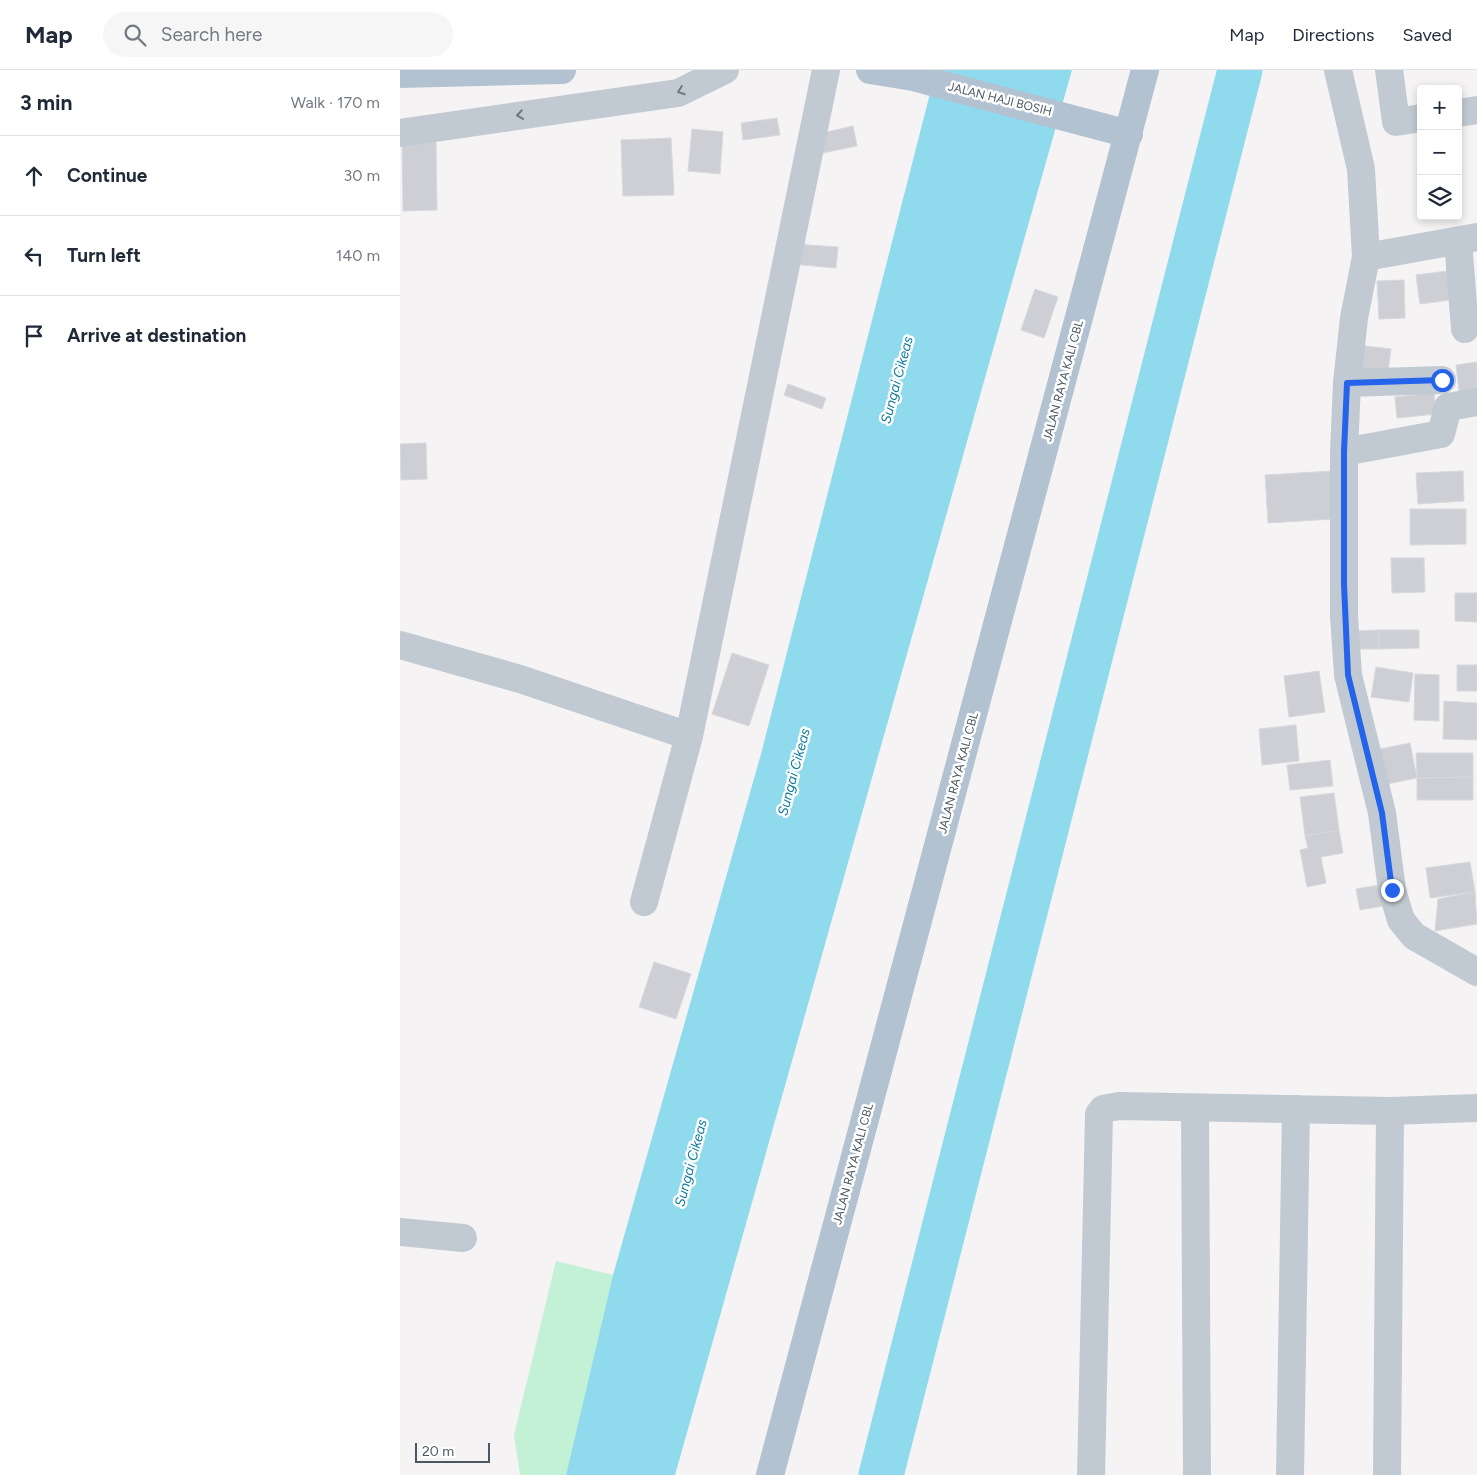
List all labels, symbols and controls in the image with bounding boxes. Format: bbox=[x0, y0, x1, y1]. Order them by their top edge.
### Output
search box bbox=[103, 12, 453, 57]
text: Map bbox=[25, 20, 73, 49]
icon: search bbox=[121, 21, 149, 49]
text: Search here bbox=[161, 23, 262, 46]
text: Map bbox=[1229, 24, 1264, 46]
text: Directions bbox=[1292, 24, 1374, 46]
text: Saved bbox=[1402, 24, 1452, 46]
street label: JALAN HAJI BOSIH bbox=[947, 79, 1053, 119]
one-way arrow bbox=[677, 85, 686, 95]
map controls bbox=[1417, 85, 1462, 220]
button: + bbox=[1417, 85, 1462, 130]
text: 3 min bbox=[20, 90, 72, 115]
text: Walk · 170 m bbox=[291, 93, 380, 112]
one-way arrow bbox=[516, 110, 525, 120]
button: − bbox=[1417, 130, 1462, 175]
icon: ahead bbox=[20, 162, 48, 190]
text: Continue bbox=[67, 164, 147, 187]
text: 30 m bbox=[343, 166, 380, 185]
button: layers bbox=[1417, 175, 1462, 220]
icon: left bbox=[20, 242, 48, 270]
text: Turn left bbox=[67, 244, 141, 267]
text: 140 m bbox=[336, 246, 380, 265]
street label: JALAN RAYA KALI CBL bbox=[1040, 318, 1086, 443]
icon: arrive bbox=[20, 322, 48, 350]
text: Arrive at destination bbox=[67, 324, 246, 347]
water label: Sungai Cikeas bbox=[877, 334, 917, 426]
route start bbox=[1431, 369, 1454, 392]
street label: JALAN RAYA KALI CBL bbox=[935, 710, 981, 835]
water label: Sungai Cikeas bbox=[774, 726, 814, 818]
route end bbox=[1381, 879, 1404, 902]
street label: JALAN RAYA KALI CBL bbox=[830, 1101, 876, 1226]
water label: Sungai Cikeas bbox=[671, 1117, 711, 1209]
scale bar bbox=[415, 1440, 490, 1463]
text: 20 m bbox=[422, 1443, 454, 1460]

